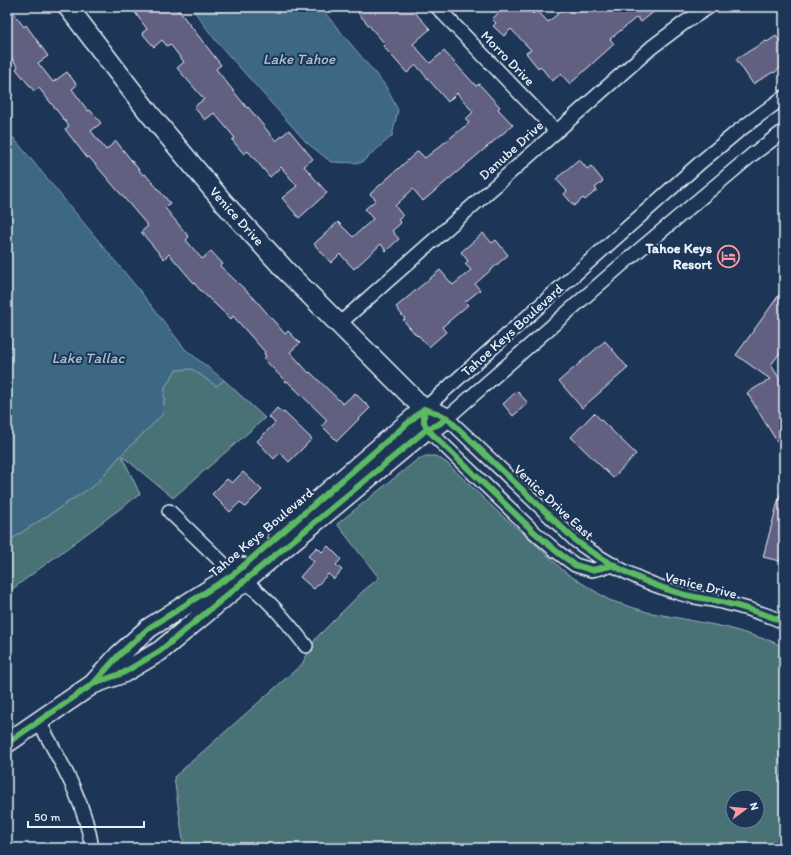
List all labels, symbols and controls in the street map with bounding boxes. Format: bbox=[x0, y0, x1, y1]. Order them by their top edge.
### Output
street label: Morro Drive bbox=[477, 27, 538, 90]
water label: Lake Tahoe bbox=[263, 50, 336, 68]
street label: Danube Drive bbox=[476, 117, 547, 184]
street label: Venice Drive bbox=[206, 183, 268, 250]
place label: Tahoe Keys Resort bbox=[644, 240, 713, 273]
hotel icon: Tahoe Keys Resort bbox=[715, 243, 741, 269]
street label: Tahoe Keys Boulevard bbox=[458, 280, 567, 381]
water label: Lake Tallac bbox=[51, 349, 126, 367]
street label: Venice Drive East bbox=[510, 461, 597, 544]
street label: Tahoe Keys Boulevard bbox=[206, 484, 317, 581]
street label: Venice Drive bbox=[663, 568, 739, 603]
north arrow bbox=[725, 789, 765, 829]
text: N bbox=[747, 801, 761, 812]
scale bar bbox=[28, 803, 144, 829]
text: 50 m bbox=[34, 810, 60, 824]

